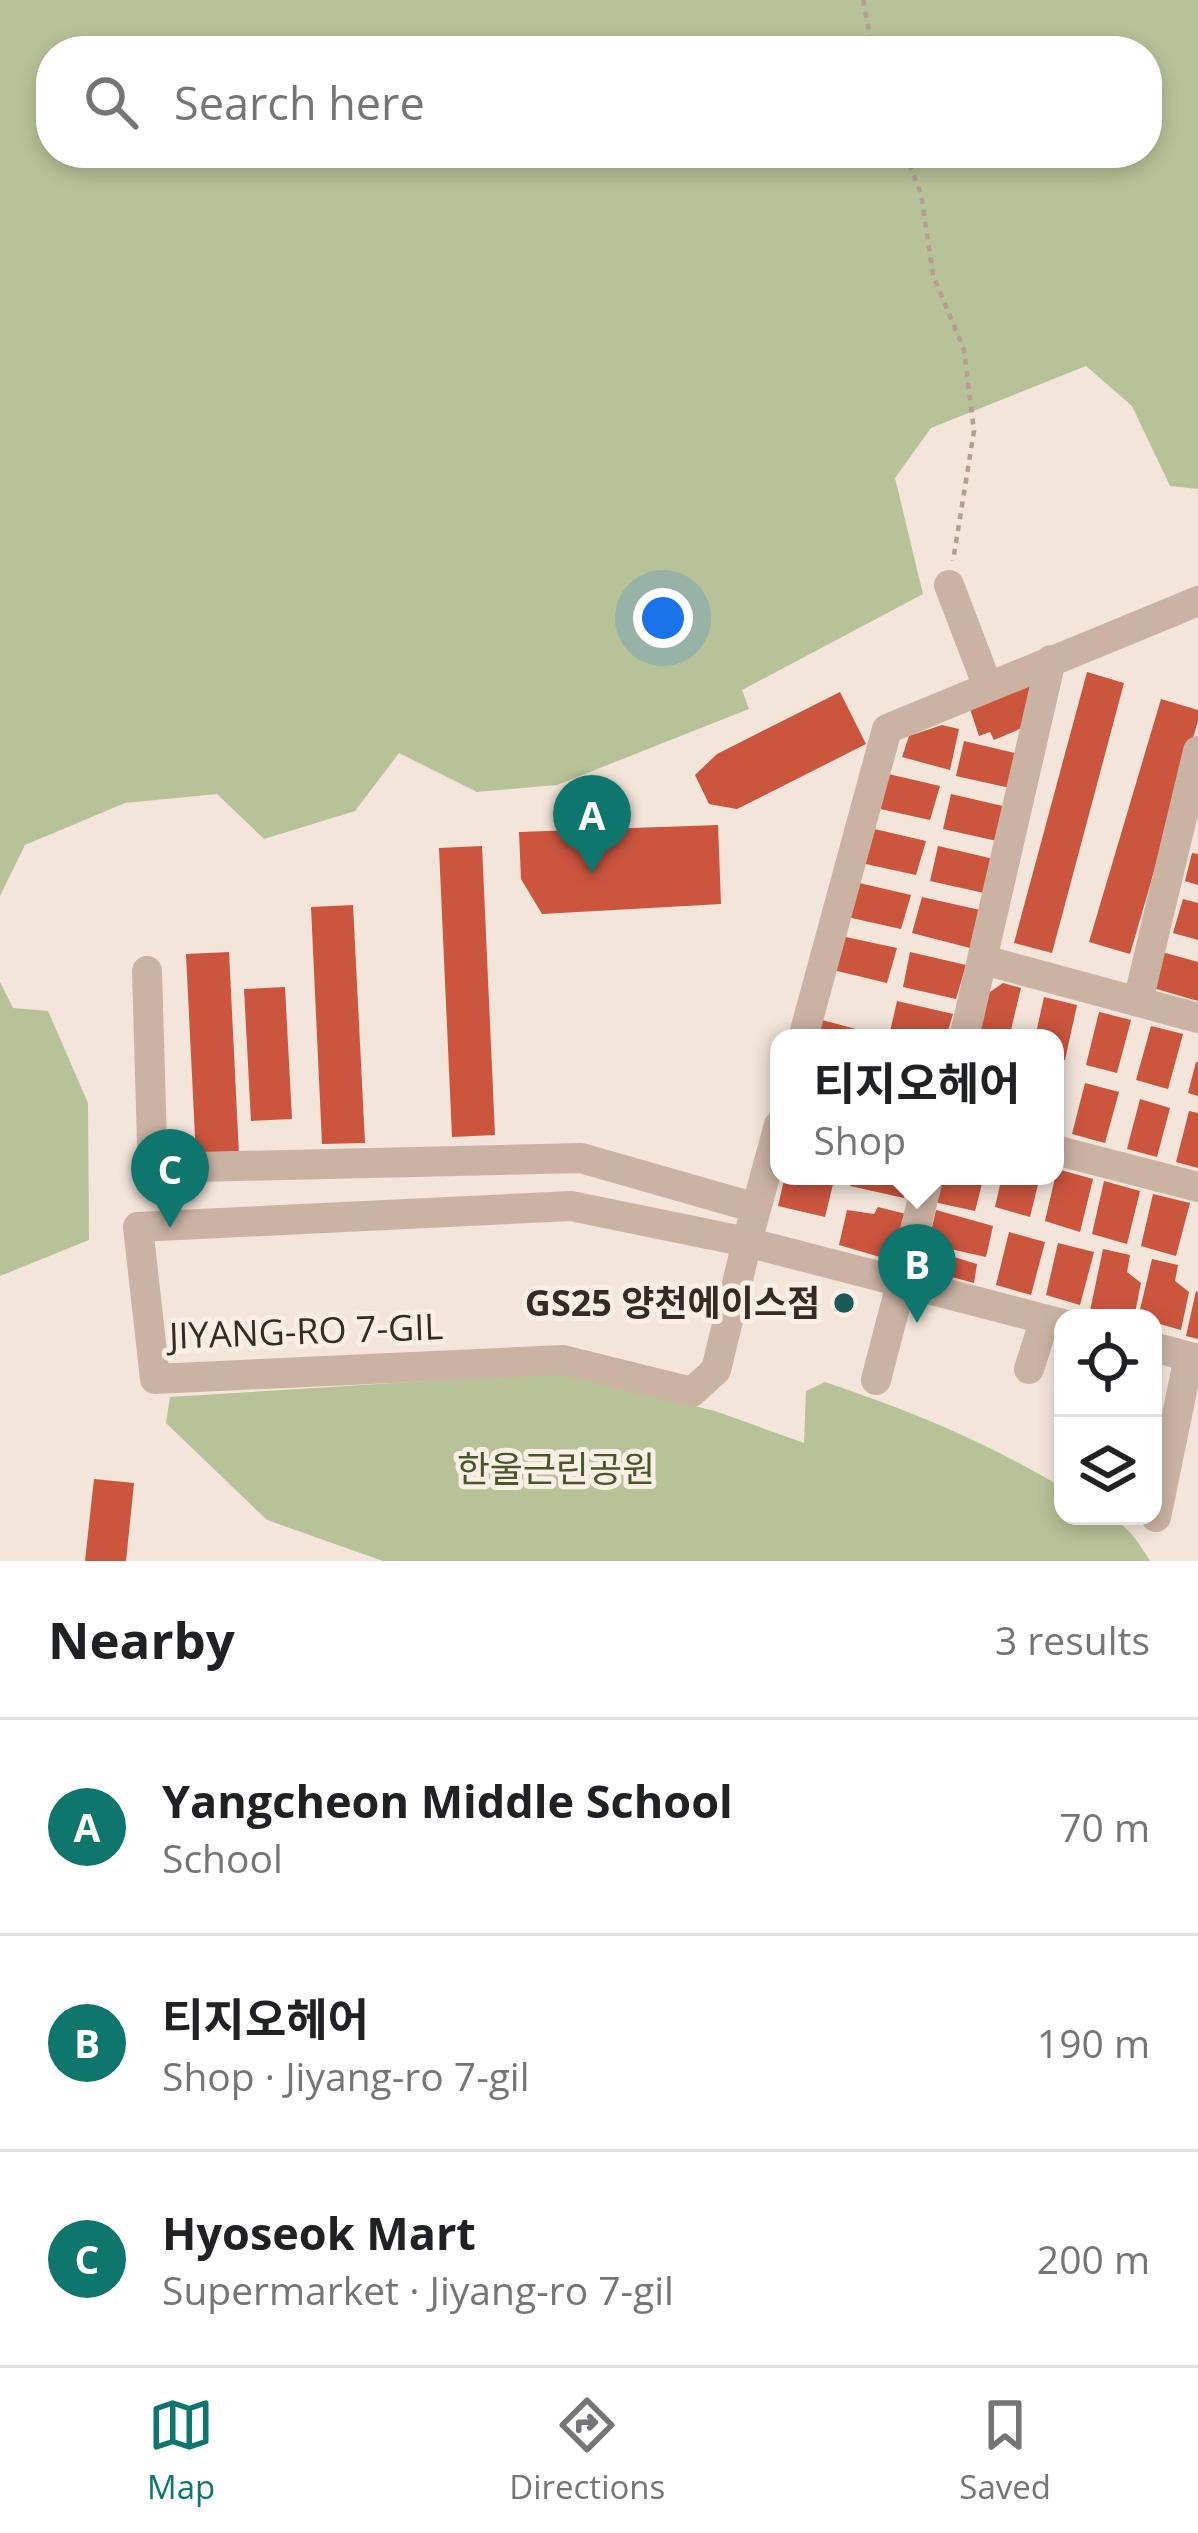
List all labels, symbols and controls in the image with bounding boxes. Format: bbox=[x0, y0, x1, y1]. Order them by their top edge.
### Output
search box bbox=[36, 36, 1162, 168]
icon: search bbox=[78, 69, 144, 135]
text: Search here bbox=[174, 72, 425, 133]
your location bbox=[633, 588, 693, 648]
pin: A bbox=[553, 775, 631, 874]
popup bbox=[770, 1029, 1064, 1185]
text: 티지오헤어 bbox=[813, 1052, 1021, 1113]
text: Shop bbox=[813, 1113, 906, 1166]
pin: C bbox=[131, 1129, 209, 1228]
pin: B bbox=[878, 1224, 956, 1323]
place label: GS25 양천에이스점 bbox=[525, 1278, 820, 1327]
marker: GS25 양천에이스점 bbox=[831, 1290, 857, 1316]
street label: JIYANG-RO 7-GIL bbox=[165, 1301, 444, 1360]
map controls bbox=[1054, 1309, 1162, 1525]
button: locate bbox=[1054, 1309, 1162, 1417]
button: layers bbox=[1054, 1417, 1162, 1525]
park label: 한울근린공원 bbox=[457, 1444, 655, 1493]
text: Nearby bbox=[48, 1604, 235, 1674]
text: 3 results bbox=[995, 1613, 1150, 1666]
text: Yangcheon Middle School bbox=[162, 1770, 733, 1831]
text: A bbox=[74, 1800, 100, 1853]
text: 70 m bbox=[1059, 1800, 1150, 1853]
text: School bbox=[162, 1831, 283, 1884]
text: 티지오헤어 bbox=[162, 1988, 369, 2049]
text: B bbox=[74, 2016, 100, 2069]
text: 190 m bbox=[1037, 2016, 1150, 2069]
text: Shop · Jiyang-ro 7-gil bbox=[162, 2049, 530, 2102]
text: Hyoseok Mart bbox=[162, 2202, 476, 2263]
text: C bbox=[75, 2232, 99, 2285]
text: 200 m bbox=[1037, 2232, 1150, 2285]
text: Supermarket · Jiyang-ro 7-gil bbox=[162, 2263, 674, 2316]
tab: Map bbox=[147, 2392, 215, 2509]
tab: Directions bbox=[509, 2392, 665, 2509]
tab: Saved bbox=[959, 2392, 1051, 2509]

